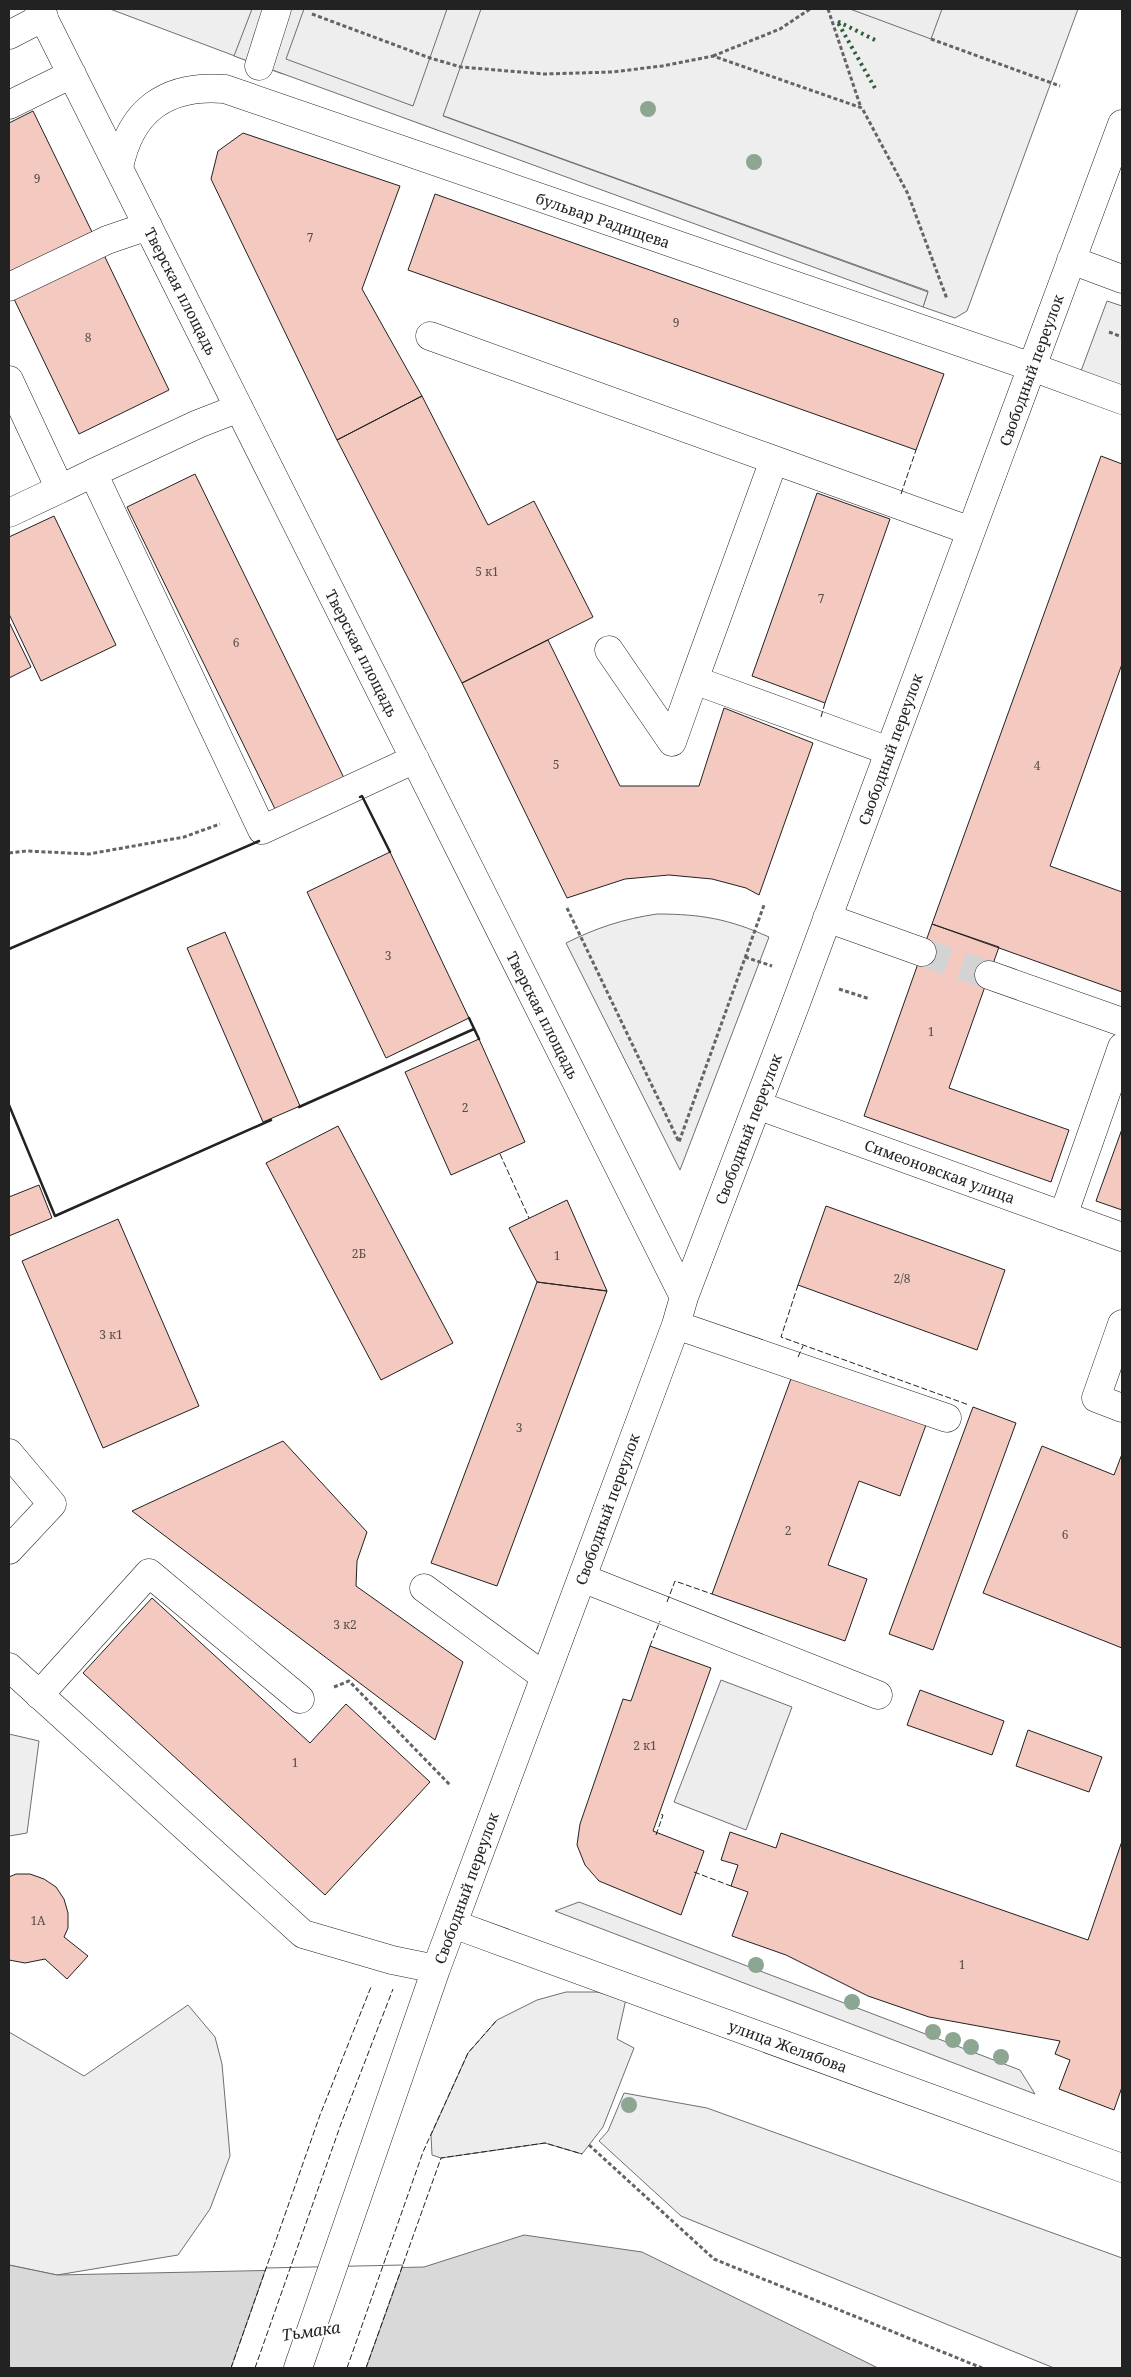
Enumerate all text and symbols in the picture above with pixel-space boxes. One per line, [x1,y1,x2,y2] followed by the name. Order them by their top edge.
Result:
[34,170,40,187] house number: 9
[533,188,673,252] street label: бульвар Радищева
[140,224,222,358] street label: Тверская площадь
[307,229,314,246] house number: 7
[994,291,1068,449] street label: Свободный переулок
[673,314,679,331] house number: 9
[85,329,92,346] house number: 8
[475,563,499,580] house number: 5 к1
[321,586,403,720] street label: Тверская площадь
[818,590,825,607] house number: 7
[233,634,240,651] house number: 6
[853,670,927,828] street label: Свободный переулок
[553,756,559,773] house number: 5
[1034,757,1041,774] house number: 4
[385,947,392,964] house number: 3
[502,948,584,1082] street label: Тверская площадь
[928,1023,934,1040] house number: 1
[710,1051,786,1207] street label: Свободный переулок
[462,1099,468,1116] house number: 2
[862,1134,1018,1208] street label: Симеоновская улица
[352,1245,366,1262] house number: 2Б
[554,1247,560,1264] house number: 1
[894,1270,911,1287] house number: 2/8
[99,1326,123,1343] house number: 3 к1
[516,1419,523,1436] house number: 3
[570,1430,644,1588] street label: Свободный переулок
[785,1522,791,1539] house number: 2
[1062,1526,1069,1543] house number: 6
[333,1616,357,1633] house number: 3 к2
[633,1737,657,1754] house number: 2 к1
[292,1754,298,1771] house number: 1
[429,1809,503,1967] street label: Свободный переулок
[30,1912,46,1929] house number: 1А
[959,1956,965,1973] house number: 1
[726,2015,850,2077] street label: улица Желябова
[280,2316,342,2346] water label: Тьмака

